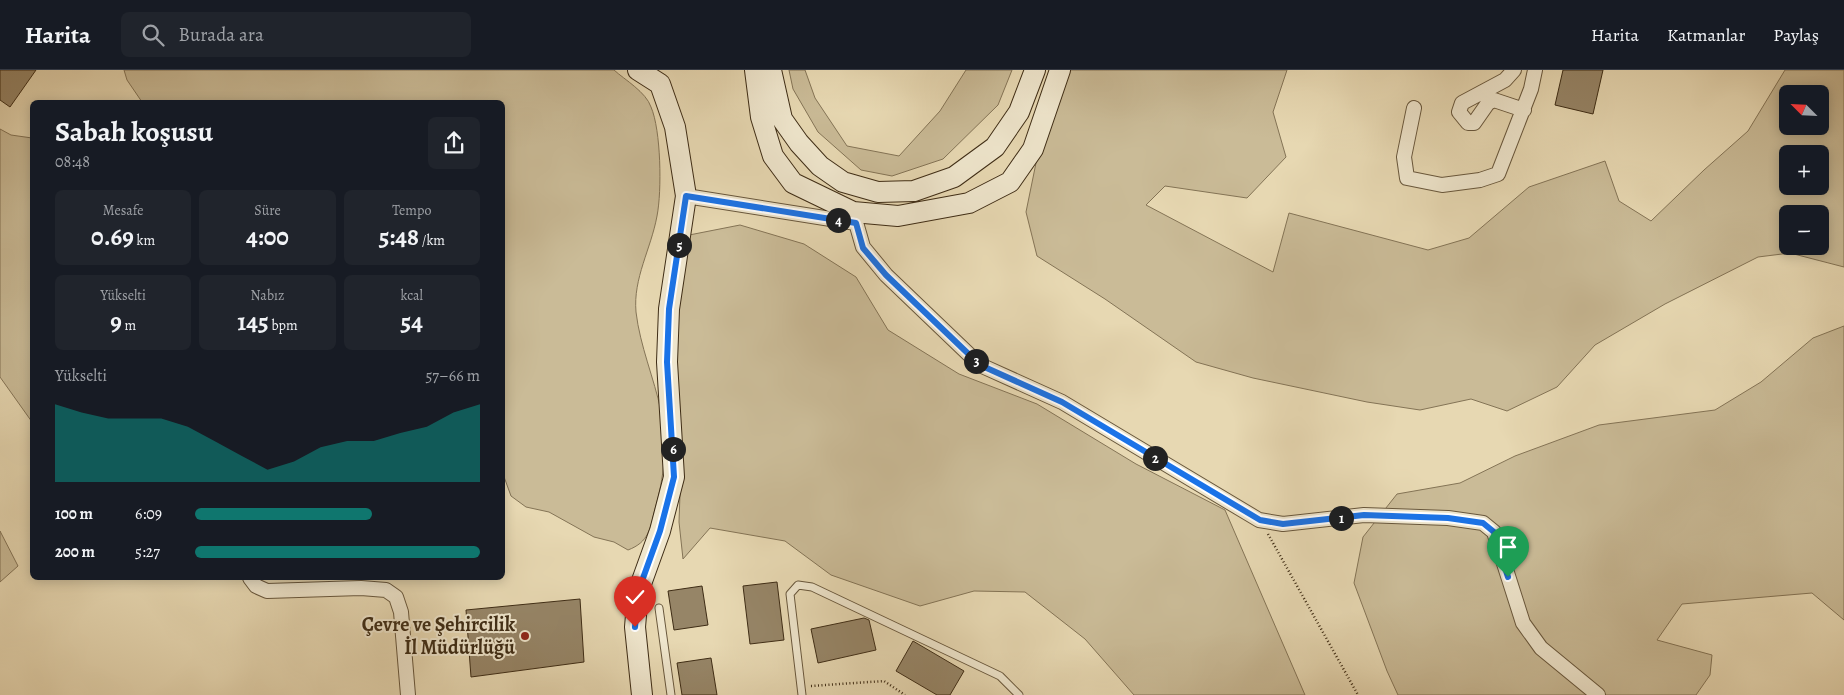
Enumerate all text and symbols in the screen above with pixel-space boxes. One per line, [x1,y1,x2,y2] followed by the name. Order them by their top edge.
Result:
[121,12,471,57] search box
[25,19,91,51] text: Harita
[139,21,167,49] icon: search
[179,22,264,48] text: Burada ara
[1591,23,1639,47] text: Harita
[1667,23,1745,47] text: Katmanlar
[1773,23,1819,47] text: Paylaş
[1779,85,1829,135] north arrow
[1779,85,1829,255] map controls
[55,113,213,151] text: Sabah koşusu
[428,117,480,169] button: share
[1779,145,1829,195] button: +
[55,151,90,173] text: 08:48
[103,201,143,220] text: Mesafe
[254,201,281,220] text: Süre
[392,201,431,220] text: Tempo
[1779,205,1829,255] button: −
[826,208,850,232] pin: 4
[835,211,842,230] text: 4
[91,220,134,254] text: 0.69
[246,220,289,254] text: 4:00
[379,220,419,254] text: 5:48
[134,231,155,250] text: km
[419,231,445,250] text: /km
[666,232,692,258] pin: 5
[677,236,682,255] text: 5
[100,286,146,305] text: Yükselti
[251,286,284,305] text: Nabız
[401,286,423,305] text: kcal
[110,305,122,339] text: 9
[237,305,269,339] text: 145
[401,305,423,339] text: 54
[122,316,136,335] text: m
[269,316,298,335] text: bpm
[964,348,988,374] pin: 3
[973,352,980,371] text: 3
[55,365,107,387] text: Yükselti
[425,365,480,387] text: 57–66 m
[660,436,686,462] pin: 6
[670,440,677,459] text: 6
[1142,446,1168,470] pin: 2
[1152,449,1159,468] text: 2
[55,503,93,525] text: 100 m
[135,503,162,525] text: 6:09
[1328,506,1354,530] pin: 1
[1339,509,1344,528] text: 1
[1487,526,1529,577] pin
[1494,533,1522,561] icon: arrive
[55,541,95,563] text: 200 m
[135,541,160,563] text: 5:27
[614,576,656,627] pin
[621,583,649,611] icon: check
[362,611,516,661] place label: Çevre ve Şehircilik İl Müdürlüğü
[519,630,531,642] marker: Çevre ve Şehircilik İl Müdürlüğü

